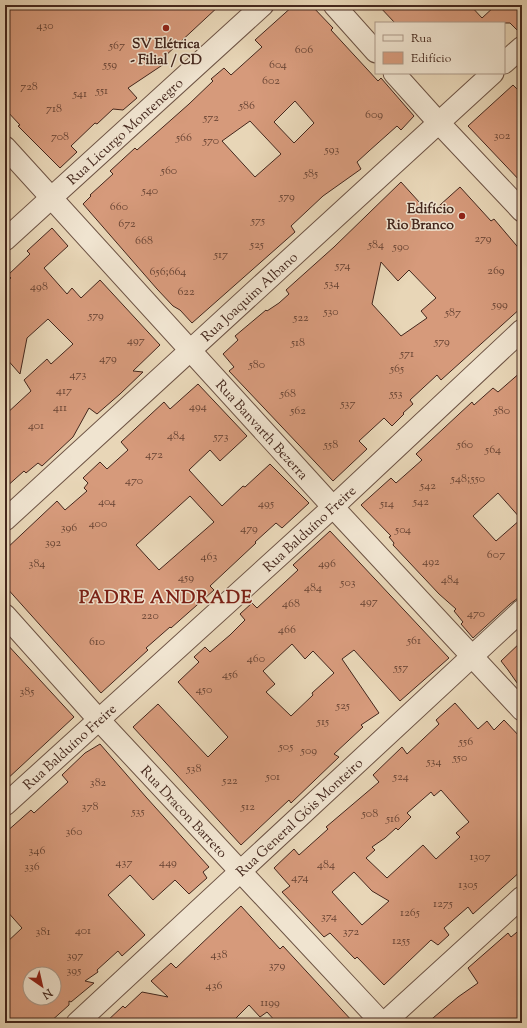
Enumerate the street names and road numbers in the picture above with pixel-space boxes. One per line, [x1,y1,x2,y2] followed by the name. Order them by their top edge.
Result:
[64,74,189,191] street label: Rua Licurgo Montenegro
[198,248,303,347] street label: Rua Joaquim Albano
[210,376,312,486] street label: Rua Banvarth Bezerra
[259,482,361,578] street label: Rua Balduíno Freire
[20,700,122,796] street label: Rua Balduíno Freire
[233,754,369,882] street label: Rua General Góis Monteiro
[135,762,231,864] street label: Rua Dracon Barreto

